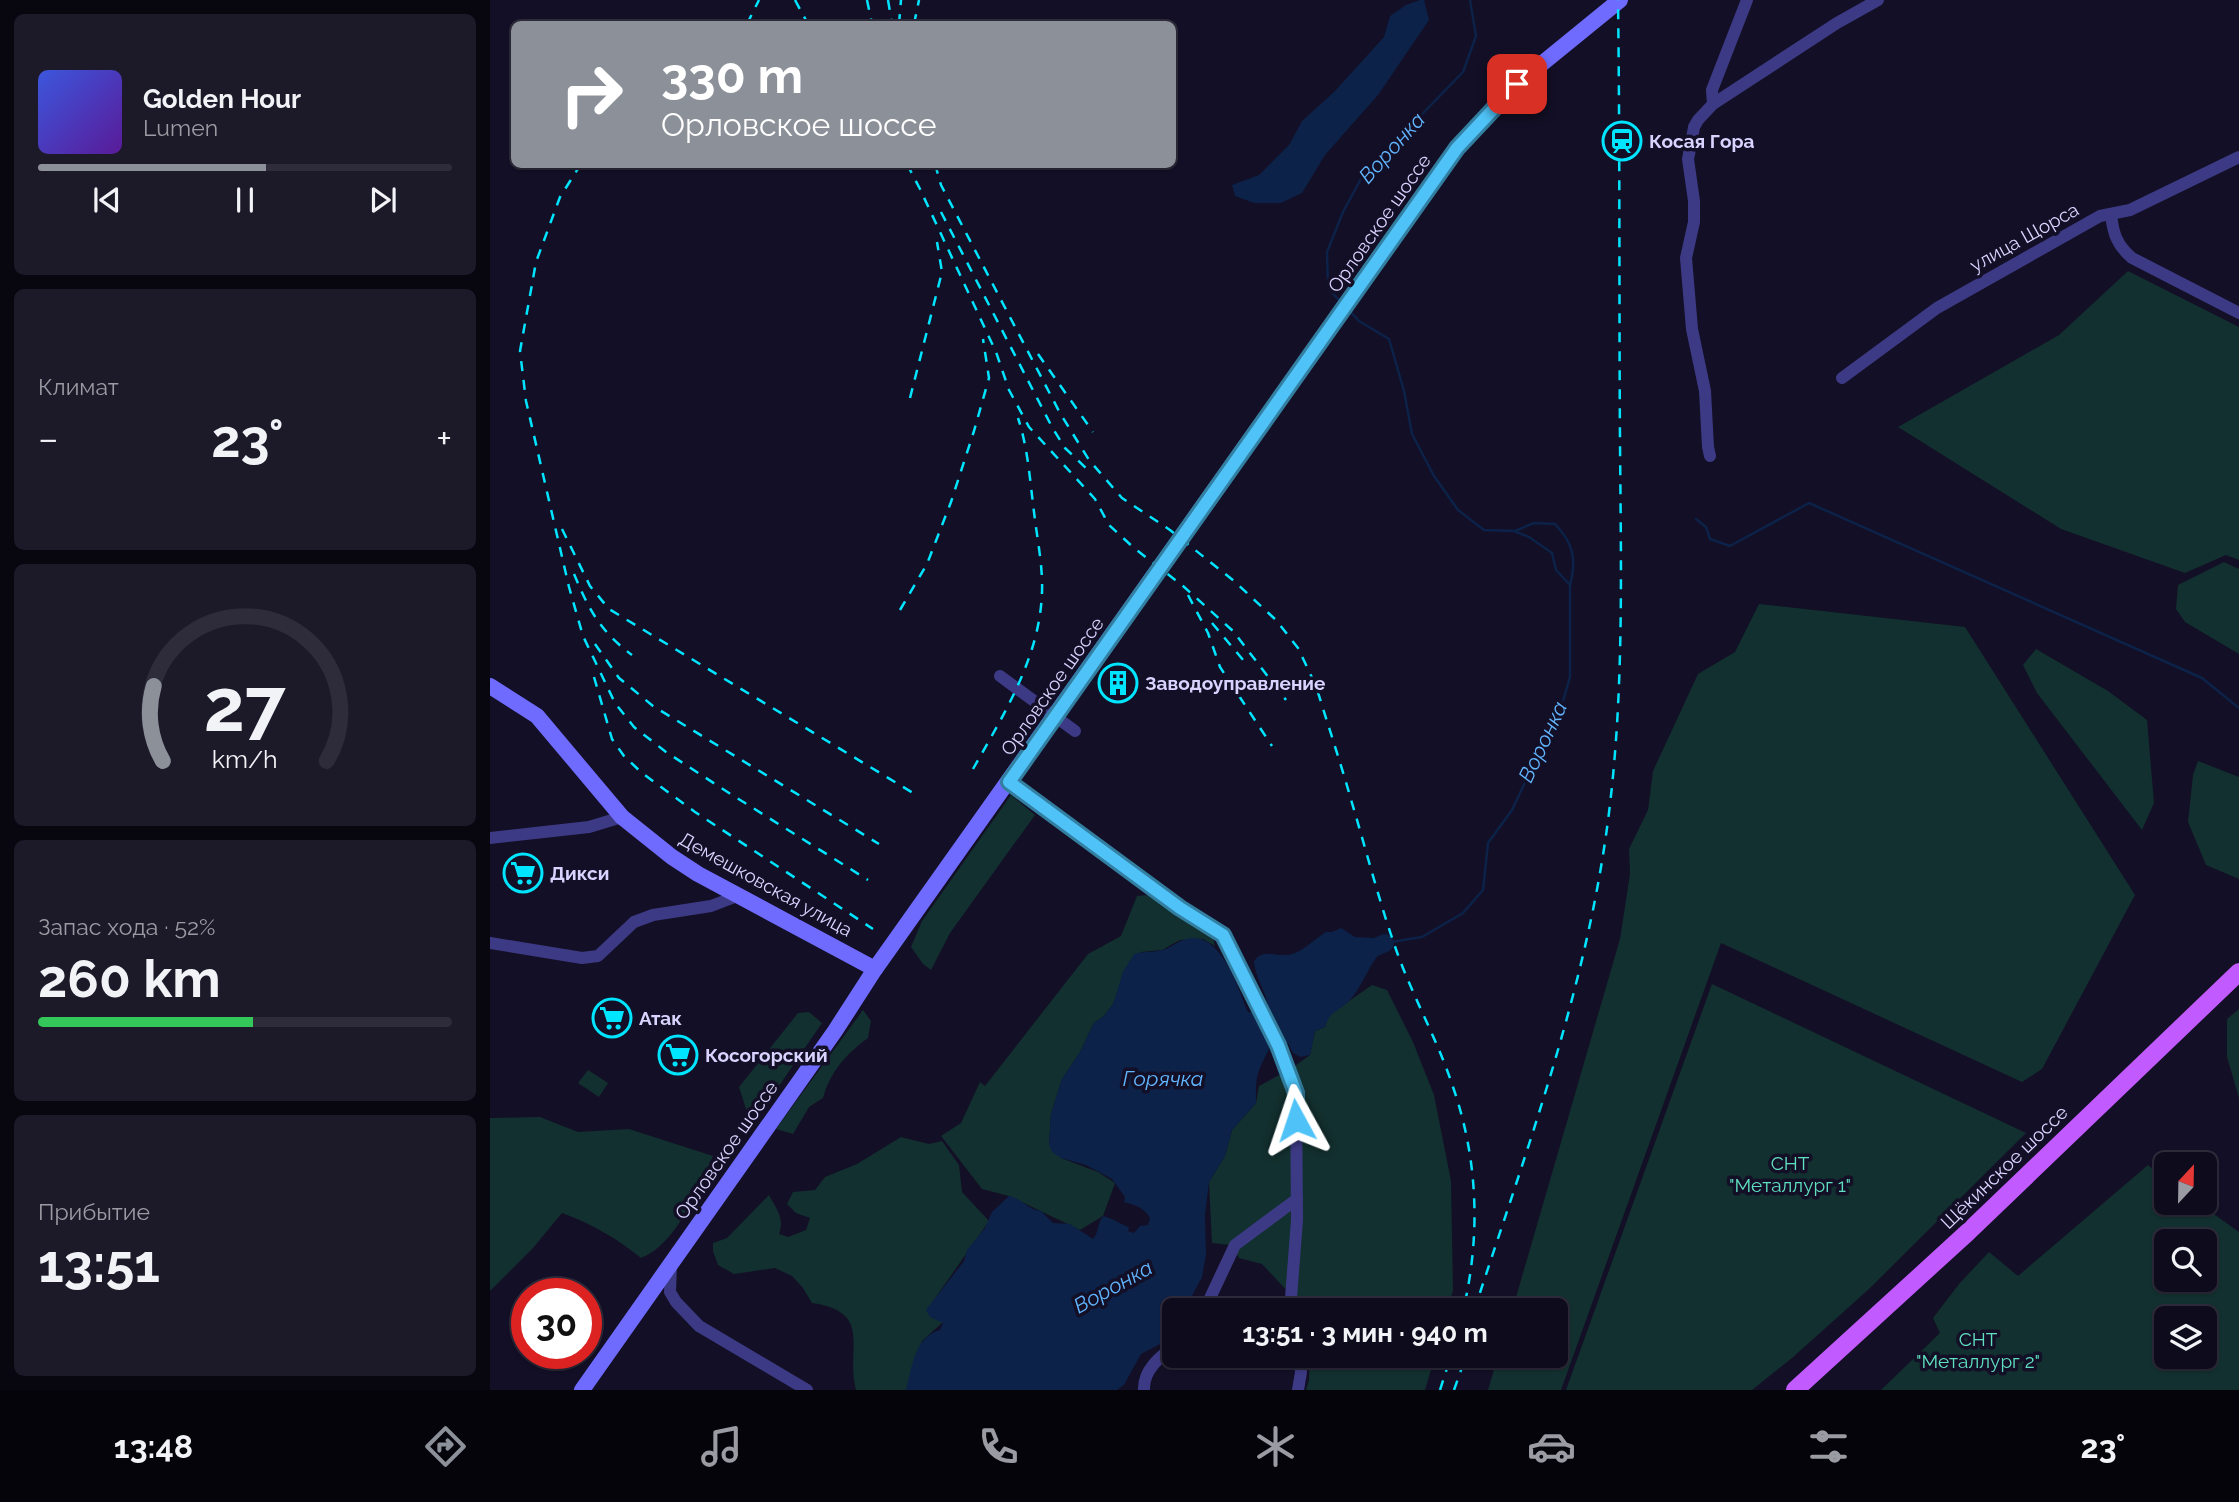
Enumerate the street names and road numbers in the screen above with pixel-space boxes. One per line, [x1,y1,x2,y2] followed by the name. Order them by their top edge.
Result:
[1323,150,1435,296] street label: Орловское шоссе
[1966,198,2082,276] street label: улица Щорса
[996,613,1108,759] street label: Орловское шоссе
[676,827,856,941] street label: Демешковская улица
[670,1077,782,1223] street label: Орловское шоссе
[1936,1101,2072,1233] street label: Щёкинское шоссе

